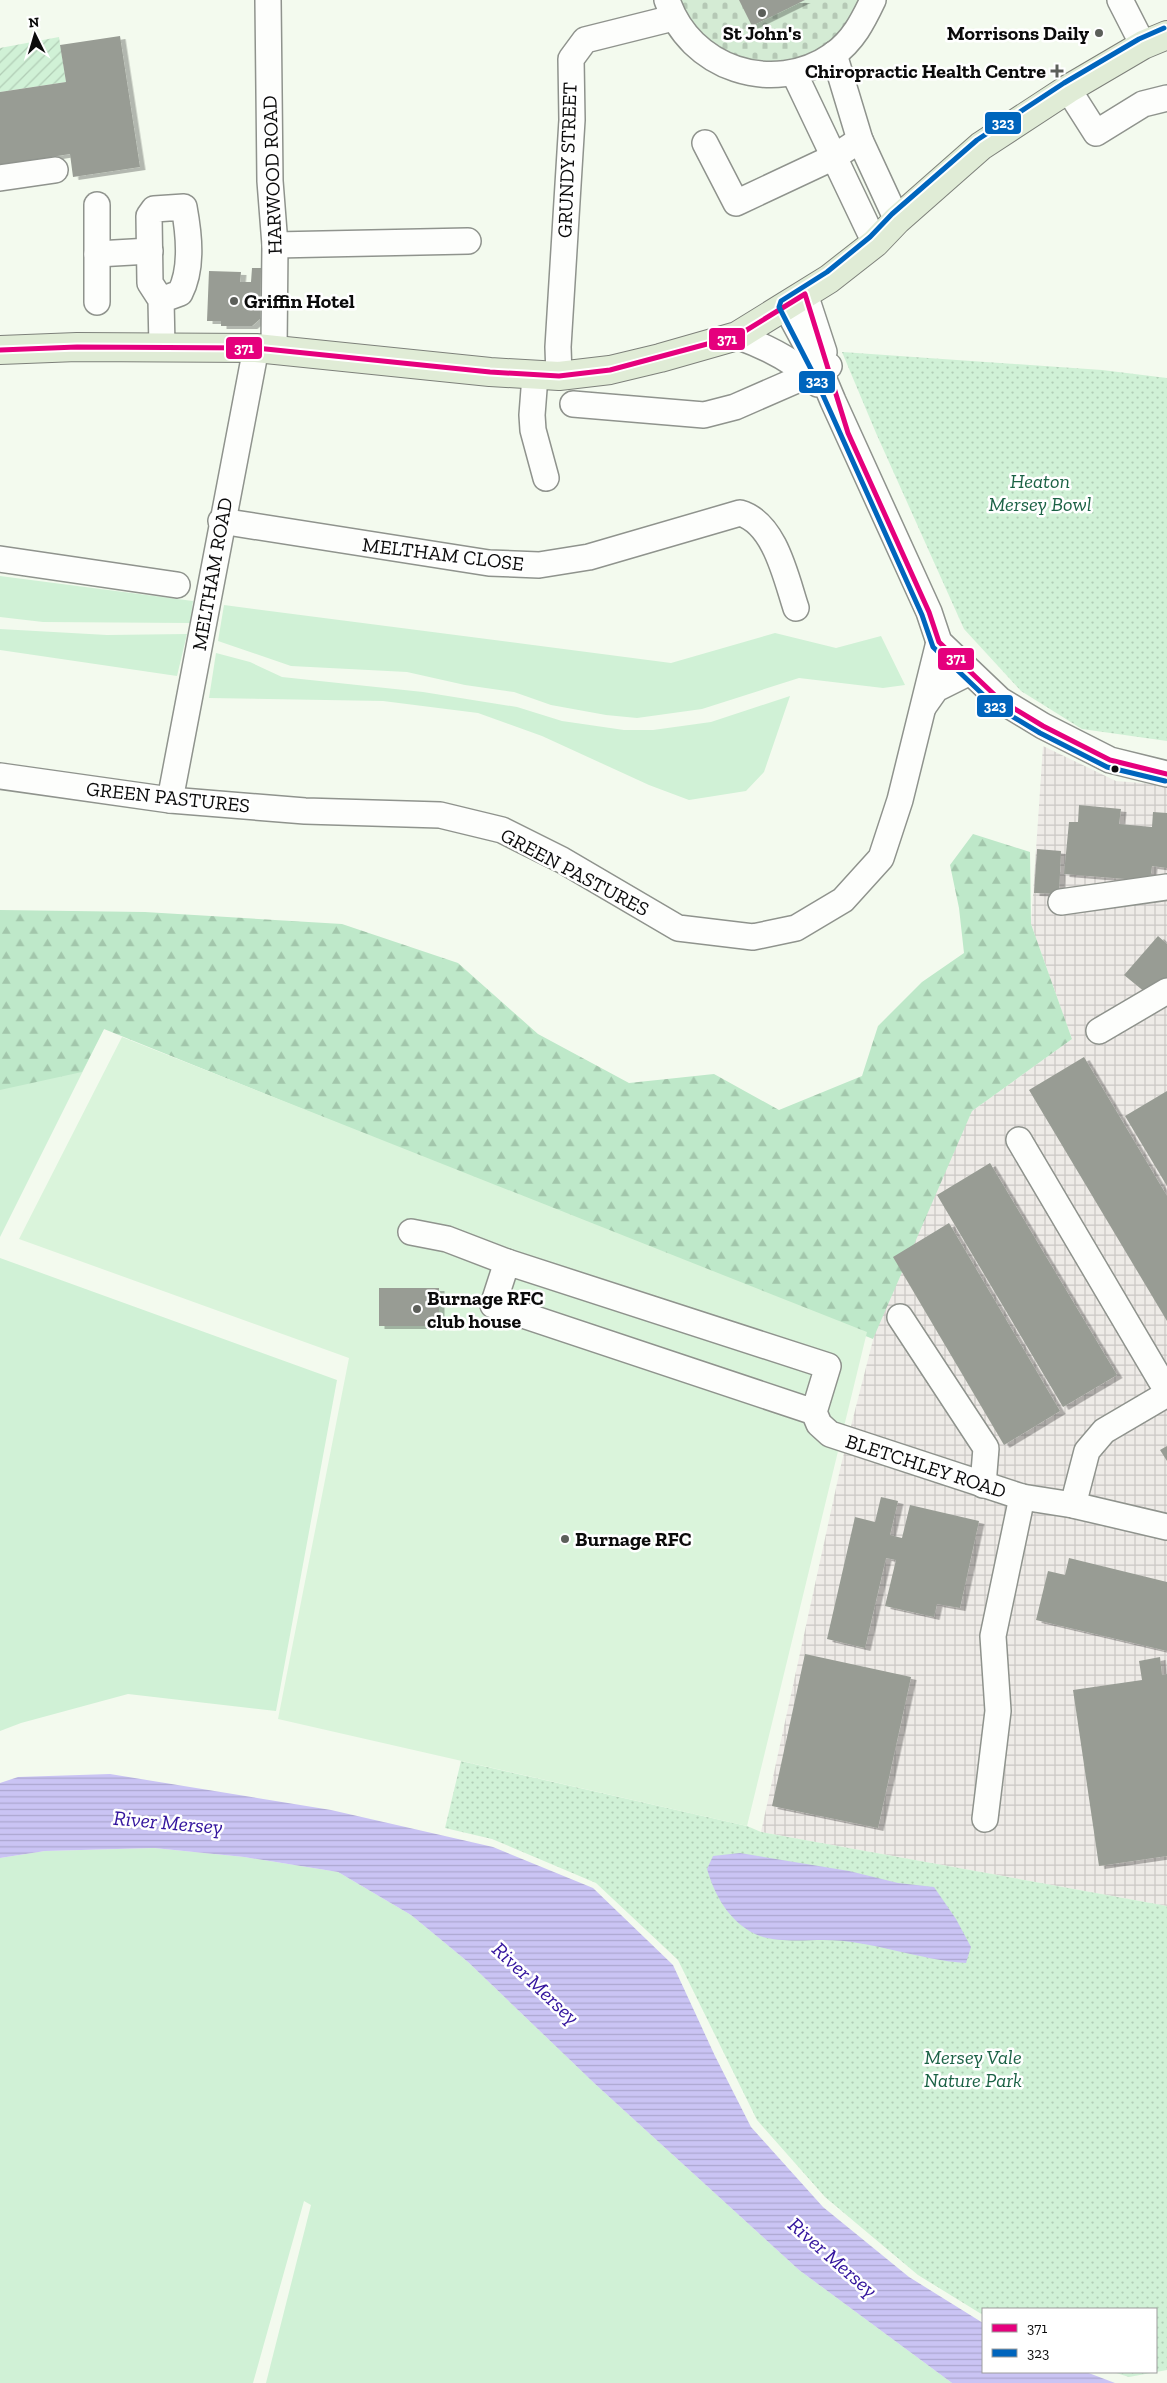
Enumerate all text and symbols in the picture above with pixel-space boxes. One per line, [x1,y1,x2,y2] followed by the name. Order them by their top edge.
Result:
[756,7,768,19] marker: St John's
[10,10,60,60] north arrow
[28,14,40,31] text: N
[723,21,801,45] place label: St John's
[947,21,1089,45] place label: Morrisons Daily
[1093,27,1105,39] marker: Morrisons Daily
[805,59,1046,83] place label: Chiropractic Health Centre
[1050,64,1064,78] marker: Chiropractic Health Centre
[552,82,582,238] street label: GRUNDY STREET
[257,95,287,255] street label: HARWOOD ROAD
[984,111,1022,135] line badge: 323
[992,115,1015,132] text: 323
[244,289,355,313] place label: Griffin Hotel
[228,295,240,307] marker: Griffin Hotel
[708,327,746,351] line badge: 371
[717,331,737,348] text: 371
[225,336,263,360] line badge: 371
[234,340,254,357] text: 371
[798,370,836,394] line badge: 323
[806,373,829,390] text: 323
[988,469,1092,516] park label: Heaton Mersey Bowl
[187,496,237,652] street label: MELTHAM ROAD
[361,532,525,576] street label: MELTHAM CLOSE
[937,647,975,671] line badge: 371
[946,650,966,667] text: 371
[976,694,1014,718] line badge: 323
[984,698,1007,715] text: 323
[1110,764,1120,774] unlabelled marker
[85,776,251,818] street label: GREEN PASTURES
[497,823,653,921] street label: GREEN PASTURES
[427,1286,544,1333] place label: Burnage RFC club house
[411,1303,423,1315] marker: Burnage RFC club house
[843,1429,1009,1503] street label: BLETCHLEY ROAD
[575,1527,692,1551] place label: Burnage RFC
[559,1533,571,1545] marker: Burnage RFC
[112,1805,224,1839] water label: River Mersey
[487,1936,585,2030] water label: River Mersey
[924,2045,1022,2092] park label: Mersey Vale Nature Park
[783,2212,883,2303] water label: River Mersey
[982,2308,1157,2373] legend
[1027,2319,1047,2337] text: 371
[1027,2344,1049,2362] text: 323

